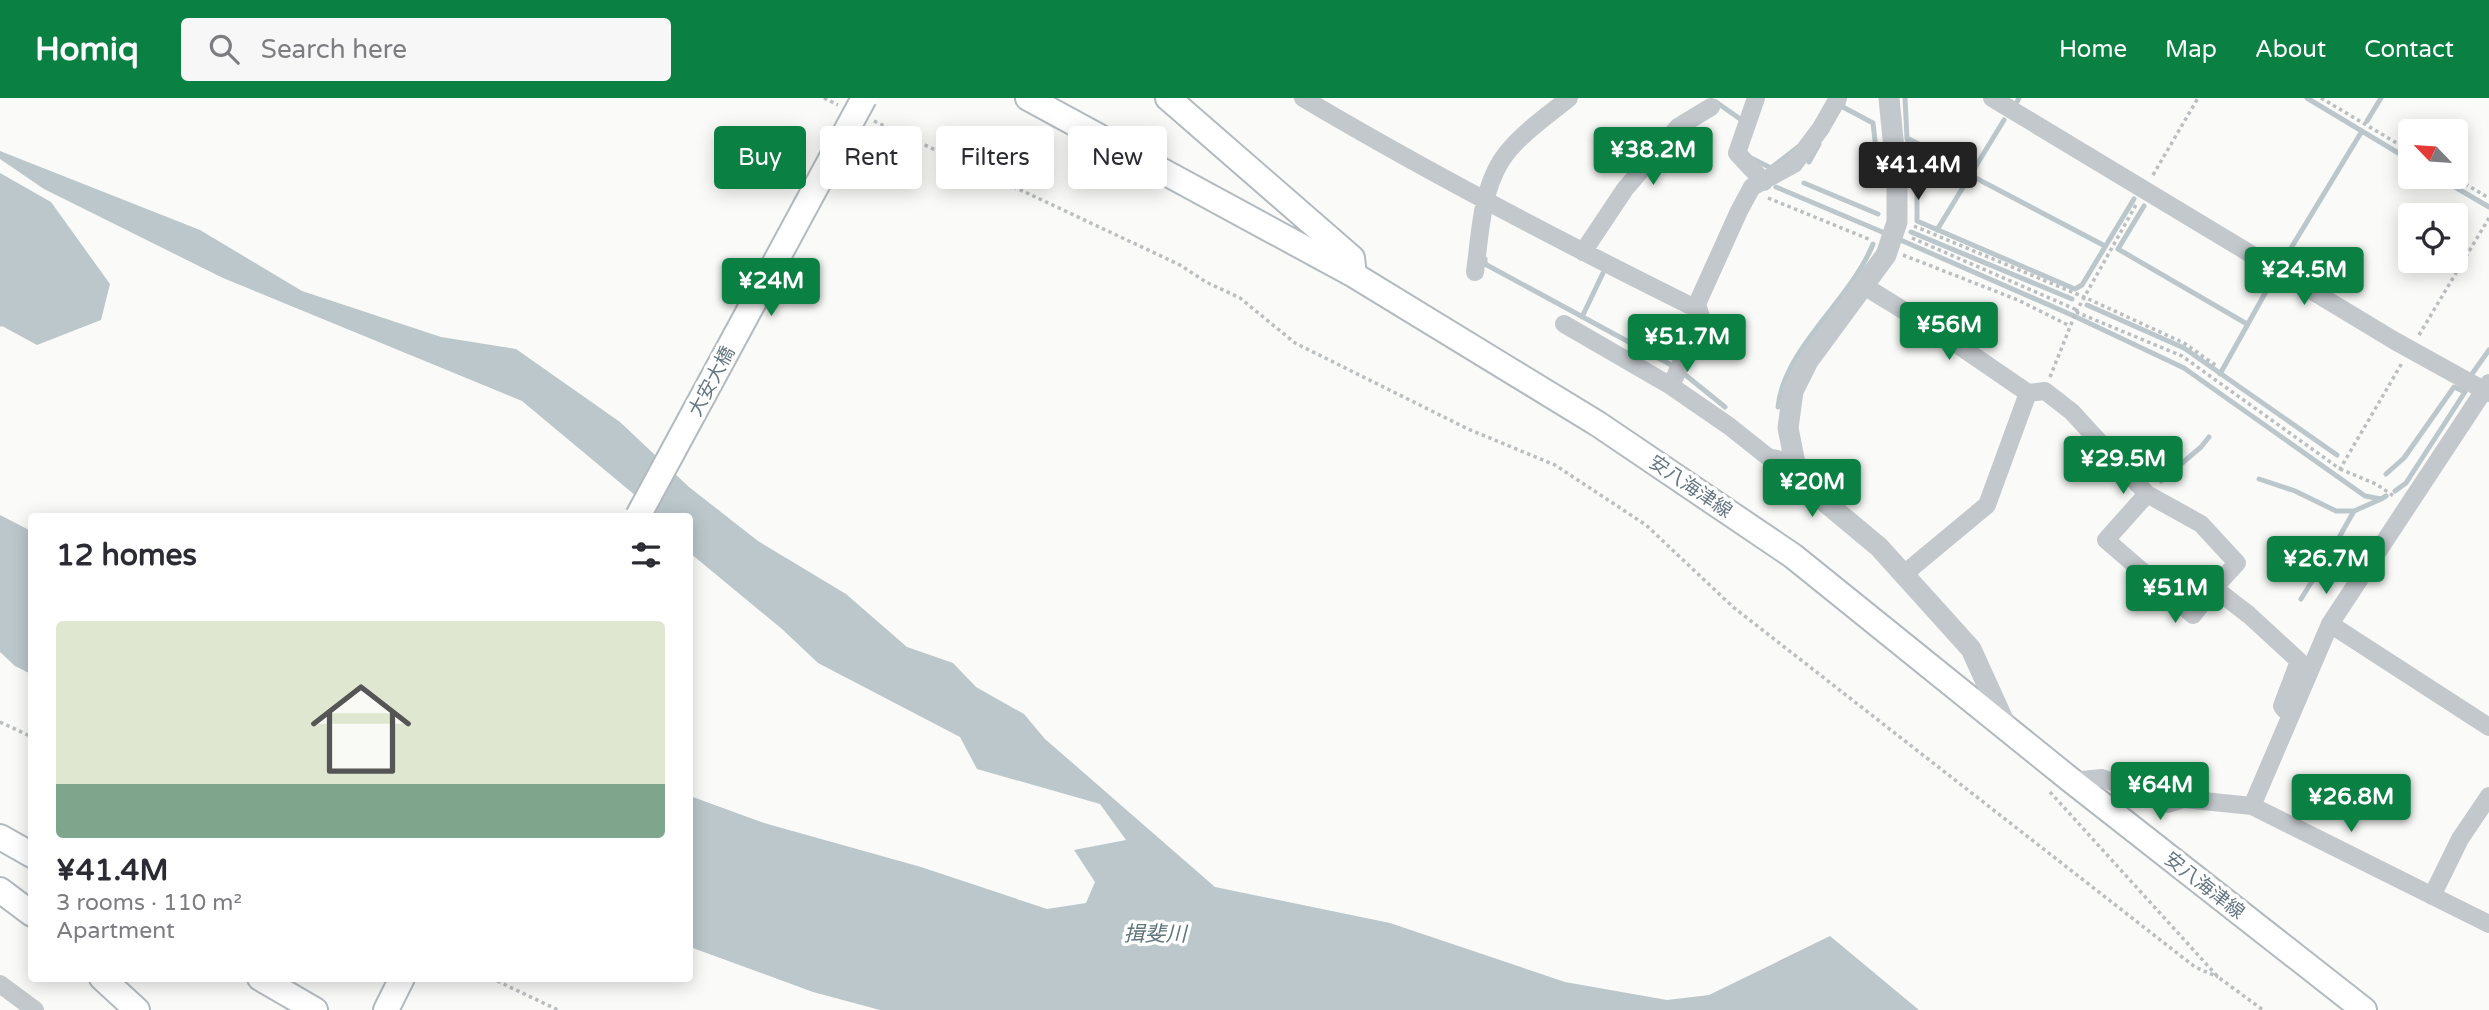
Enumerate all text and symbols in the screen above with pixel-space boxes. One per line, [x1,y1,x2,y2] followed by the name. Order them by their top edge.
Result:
[181,18,671,81] search box
[35,30,139,69] text: Homiq
[205,30,243,68] icon: search
[261,34,407,65] text: Search here
[2059,35,2127,64] text: Home
[2165,35,2217,64] text: Map
[2255,35,2326,64] text: About
[2364,35,2454,64] text: Contact
[2398,119,2468,189] north arrow
[2398,119,2468,273] map controls
[714,126,806,189] chip: Buy
[820,126,922,189] chip: Rent
[936,126,1054,189] chip: Filters
[1068,126,1167,189] chip: New
[1596,127,1710,187] pin: ¥38.2M
[1610,136,1696,164] text: ¥38.2M
[1861,142,1975,202] pin: ¥41.4M
[1875,151,1961,179] text: ¥41.4M
[2398,203,2468,273] button: locate
[2247,248,2361,307] pin: ¥24.5M
[2261,256,2347,284] text: ¥24.5M
[730,258,812,318] pin: ¥24M
[738,267,804,295] text: ¥24M
[1908,302,1990,362] pin: ¥56M
[1916,311,1982,339] text: ¥56M
[1630,314,1744,374] pin: ¥51.7M
[1644,323,1730,351] text: ¥51.7M
[684,343,739,420] street label: 大安大橋
[2066,436,2180,496] pin: ¥29.5M
[2080,445,2166,473] text: ¥29.5M
[1645,451,1736,523] street label: 安八海津線
[1771,460,1853,519] pin: ¥20M
[1779,468,1845,496] text: ¥20M
[627,536,665,574] icon: filters
[2269,536,2383,596] pin: ¥26.7M
[56,537,197,574] text: 12 homes
[2283,545,2369,573] text: ¥26.7M
[2134,566,2216,625] pin: ¥51M
[2142,574,2208,602] text: ¥51M
[298,666,424,792] icon: home
[2119,762,2201,822] pin: ¥64M
[2127,771,2193,799] text: ¥64M
[2294,774,2408,834] pin: ¥26.8M
[2308,783,2394,811] text: ¥26.8M
[2160,848,2249,924] street label: 安八海津線
[56,852,168,889] text: ¥41.4M
[56,889,242,917] text: 3 rooms · 110 m²
[56,917,175,945] text: Apartment
[1124,922,1188,947] water label: 揖斐川

